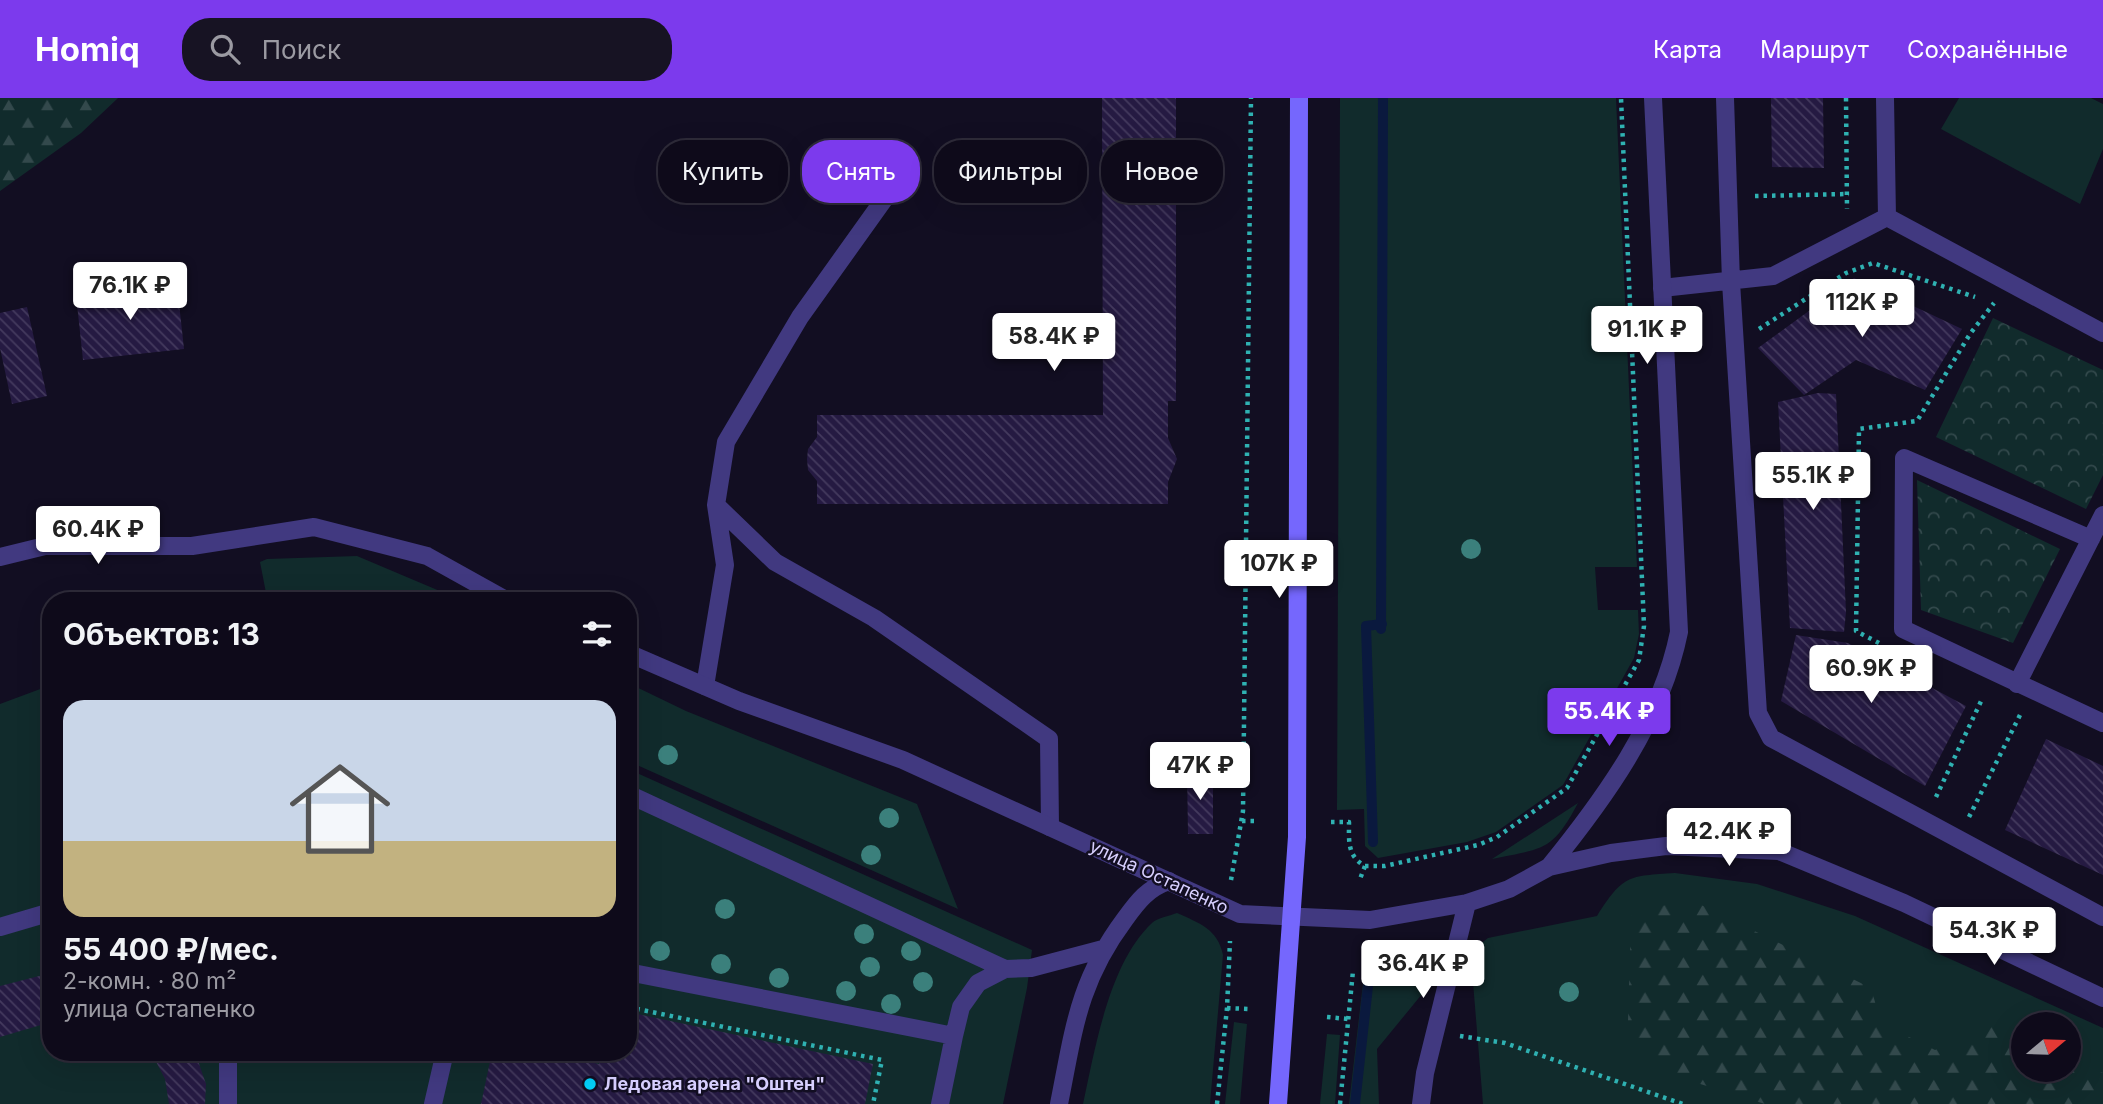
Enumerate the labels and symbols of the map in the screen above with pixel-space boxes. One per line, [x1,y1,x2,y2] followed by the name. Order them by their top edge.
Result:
[65,262,195,322] pin: 76.1K ₽
[1805,280,1919,339] pin: 112K ₽
[1582,306,1712,366] pin: 91.1K ₽
[989,314,1119,373] pin: 58.4K ₽
[1748,452,1878,512] pin: 55.1K ₽
[33,506,163,566] pin: 60.4K ₽
[1222,540,1336,600] pin: 107K ₽
[1806,646,1936,705] pin: 60.9K ₽
[1544,688,1674,748] pin: 55.4K ₽
[1151,742,1249,802] pin: 47K ₽
[1664,808,1794,868] pin: 42.4K ₽
[1087,835,1232,918] street label: улица Остапенко
[1929,908,2059,967] pin: 54.3K ₽
[1358,940,1488,1000] pin: 36.4K ₽
[2011,1012,2081,1082] north arrow
[604,1073,825,1094] place label: Ледовая арена "Оштен"
[582,1076,598,1092] marker: Ледовая арена "Оштен"

